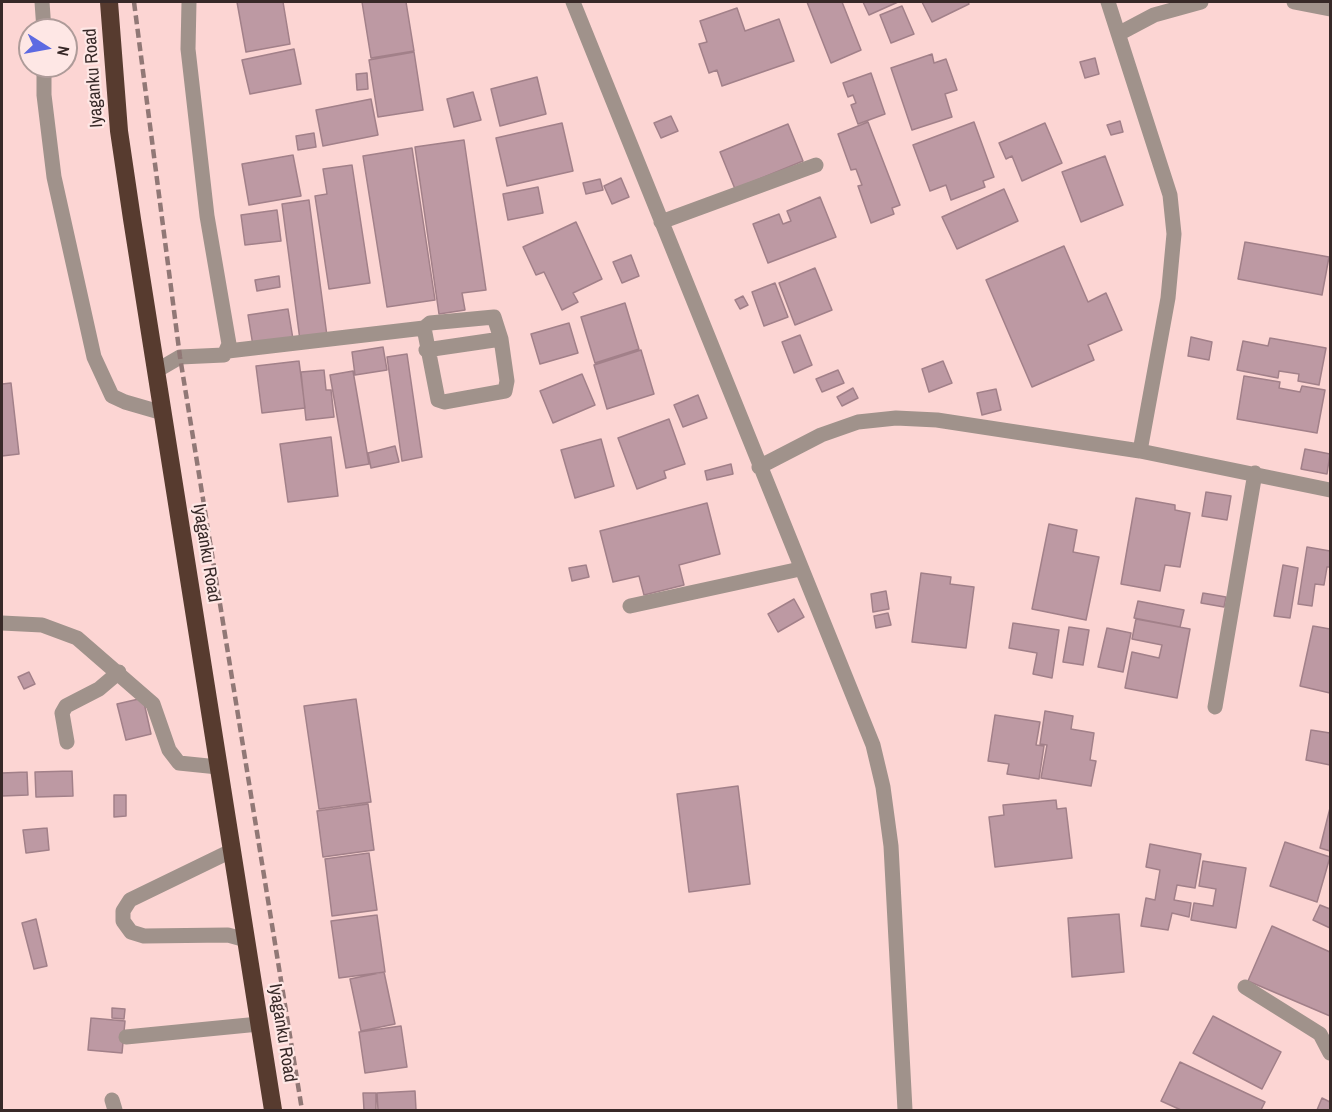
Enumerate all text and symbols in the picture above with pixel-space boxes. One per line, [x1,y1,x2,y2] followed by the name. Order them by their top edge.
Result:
[18,18,78,78] north arrow
[80,28,108,128] street label: Iyaganku Road
[52,44,75,58] text: N
[188,502,224,604] street label: Iyaganku Road
[264,982,300,1084] street label: Iyaganku Road

